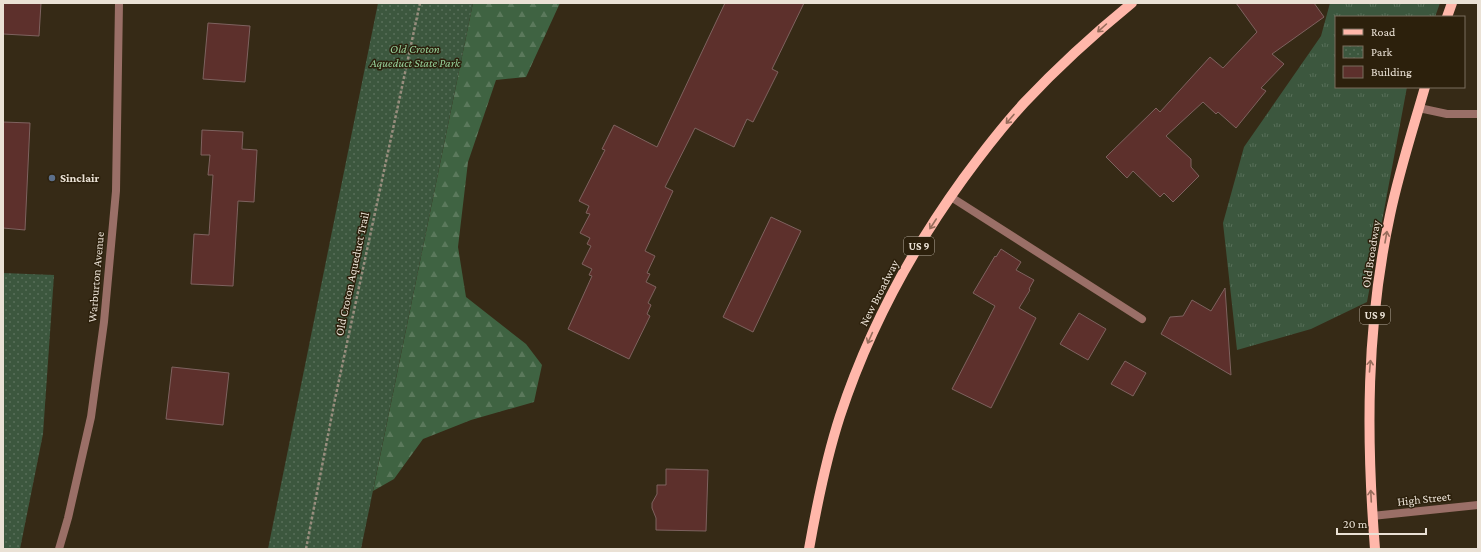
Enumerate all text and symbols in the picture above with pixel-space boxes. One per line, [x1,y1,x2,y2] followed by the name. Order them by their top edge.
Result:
[1335,16,1465,88] legend
[1097,24,1107,33] one-way arrow
[1371,25,1396,39] text: Road
[369,42,461,70] park label: Old Croton Aqueduct State Park
[1371,45,1393,59] text: Park
[1371,65,1412,79] text: Building
[1005,114,1014,125] one-way arrow
[60,171,100,185] place label: Sinclair
[47,173,57,183] marker: Sinclair
[332,211,372,337] street label: Old Croton Aqueduct Trail
[929,218,937,229] one-way arrow
[1359,219,1383,289] street label: Old Broadway
[85,231,107,323] street label: Warburton Avenue
[1382,231,1390,244] one-way arrow
[904,237,934,255] road number: US 9
[856,257,902,328] street label: New Broadway
[1360,306,1390,324] road number: US 9
[866,332,874,344] one-way arrow
[1366,360,1374,373] one-way arrow
[1397,489,1452,509] street label: High Street
[1368,490,1375,503] one-way arrow
[1337,510,1426,536] scale bar
[1343,517,1368,531] text: 20 m

